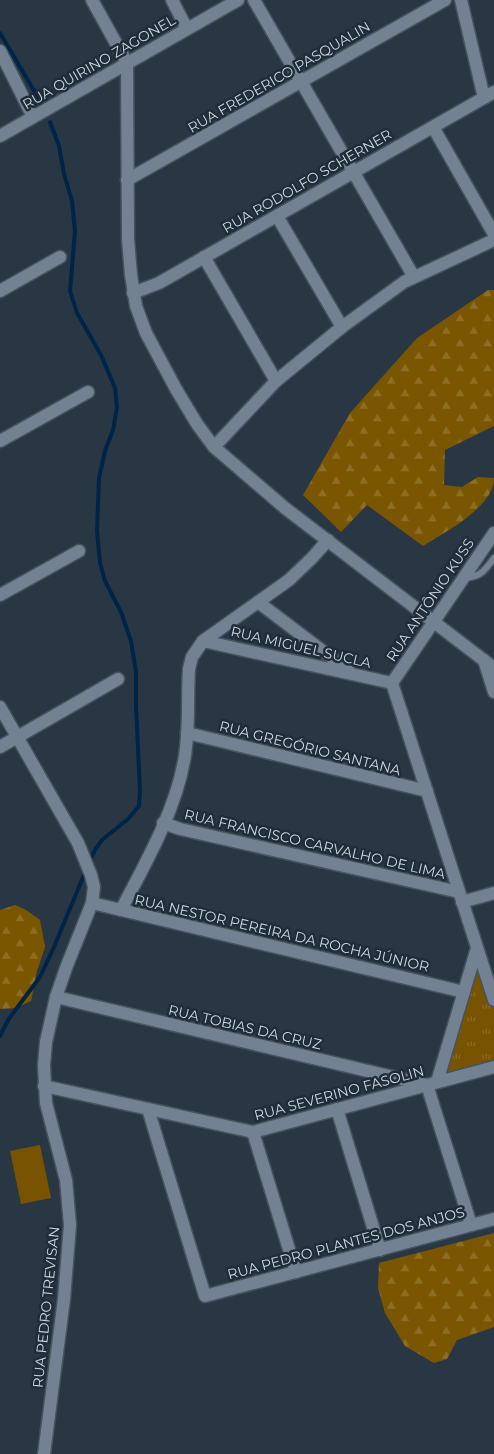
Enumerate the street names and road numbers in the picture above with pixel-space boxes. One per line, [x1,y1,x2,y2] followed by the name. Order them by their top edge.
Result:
[19,10,179,113] street label: RUA QUIRINO ZAGONEL
[185,17,373,137] street label: RUA FREDERICO PASQUALIN
[219,125,395,237] street label: RUA RODOLFO SCHERNER
[382,535,478,665] street label: RUA ANTÔNIO KUSS
[229,622,374,672] street label: RUA MIGUEL SUCLA
[217,717,404,780] street label: RUA GREGÓRIO SANTANA
[183,805,448,883] street label: RUA FRANCISCO CARVALHO DE LIMA
[133,890,431,976] street label: RUA NESTOR PEREIRA DA ROCHA JÚNIOR
[167,1001,323,1053] street label: RUA TOBIAS DA CRUZ
[252,1062,426,1124] street label: RUA SEVERINO FASOLIN
[225,1203,467,1283] street label: RUA PEDRO PLANTES DOS ANJOS
[29,1225,63,1389] street label: RUA PEDRO TREVISAN

